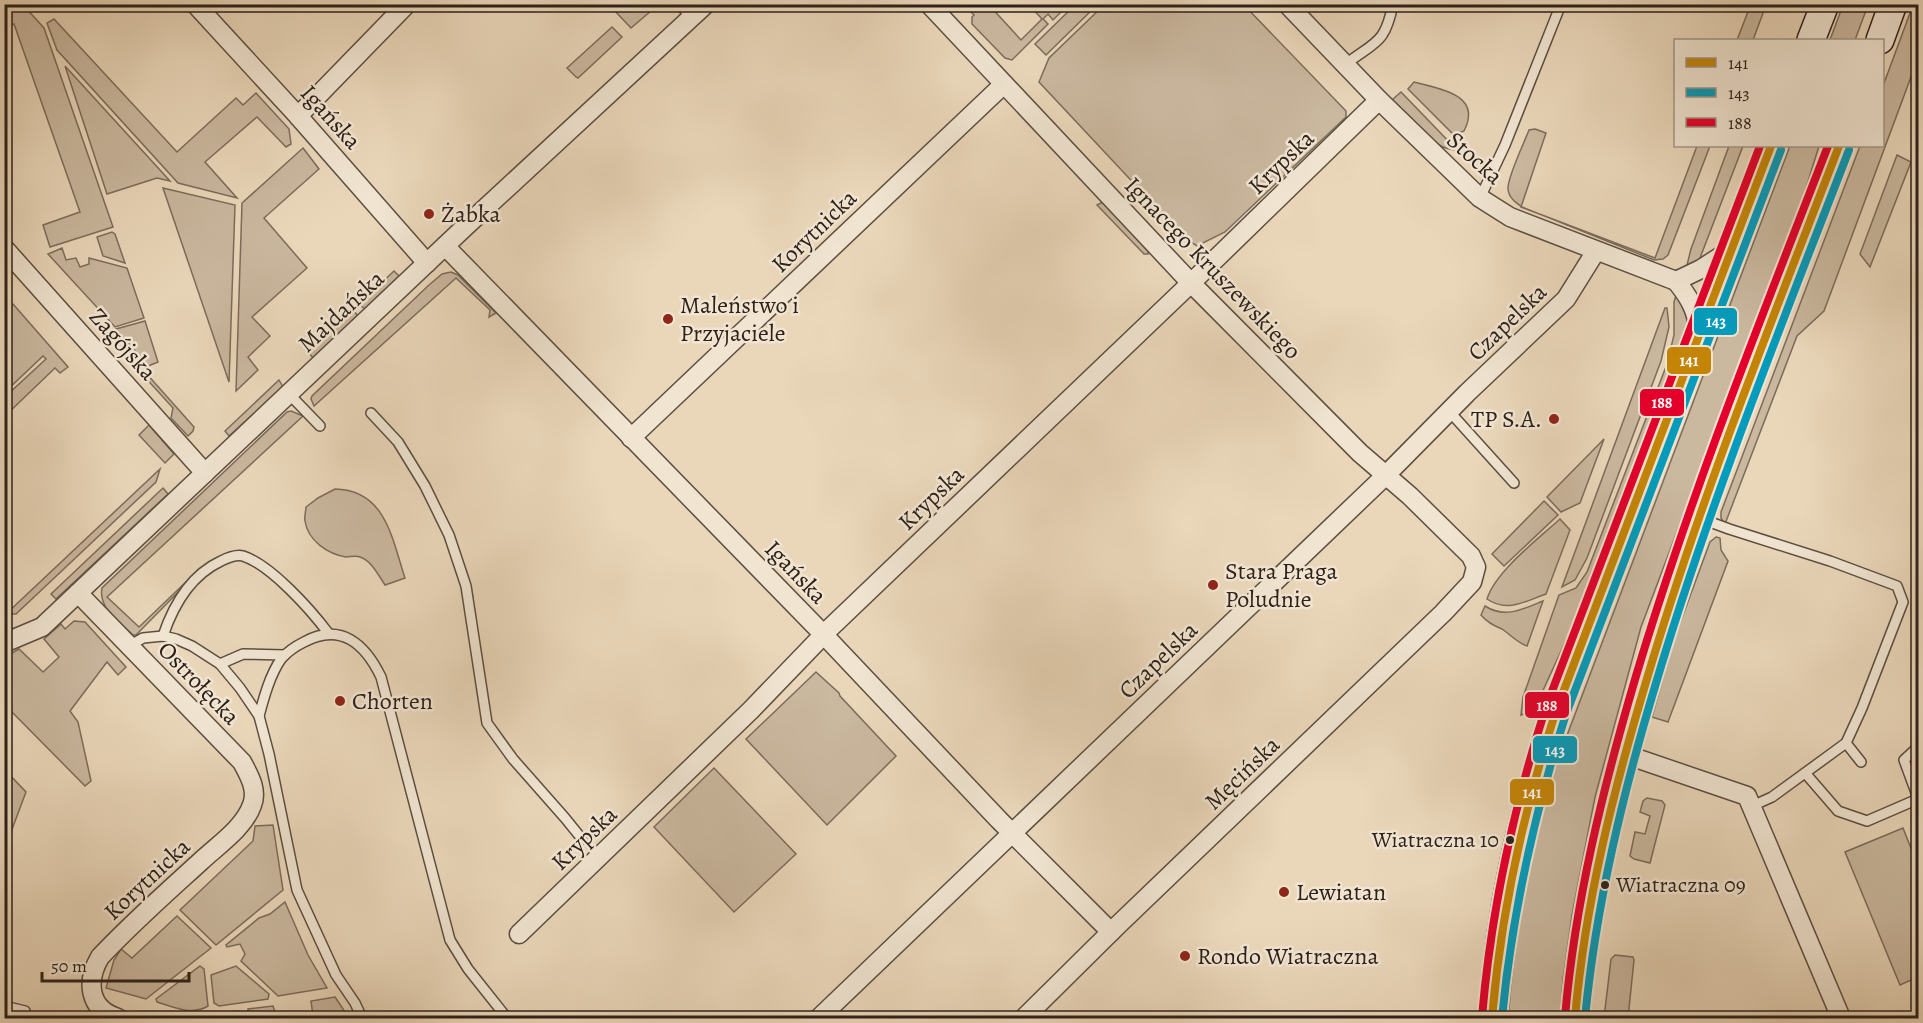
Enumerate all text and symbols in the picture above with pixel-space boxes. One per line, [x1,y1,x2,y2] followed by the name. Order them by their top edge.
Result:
[1674,39,1884,147] legend
[1728,51,1748,75] text: 141
[293,78,369,157] street label: Igańska
[1728,81,1750,105] text: 143
[1728,111,1752,135] text: 188
[1241,122,1322,201] street label: Krypska
[1440,124,1511,192] street label: Stocka
[1117,170,1309,366] street label: Ignacego Kruszewskiego
[764,182,864,280] street label: Korytnicka
[441,198,501,230] place label: Żabka
[422,207,436,221] marker: Żabka
[291,262,392,359] street label: Majdańska
[1461,276,1554,368] street label: Czapelska
[680,289,799,349] place label: Maleństwo i Przyjaciele
[82,301,165,388] street label: Zagójska
[1693,307,1738,336] line badge: 143
[1706,311,1726,333] text: 143
[661,312,675,326] marker: Maleństwo i Przyjaciele
[1666,346,1712,375] line badge: 141
[1680,350,1699,372] text: 141
[1639,388,1685,417] line badge: 188
[1651,392,1673,414] text: 188
[1471,403,1542,435] place label: TP S.A.
[1547,412,1561,426] marker: TP S.A.
[891,458,972,537] street label: Krypska
[758,533,835,611] street label: Igańska
[1225,555,1339,615] place label: Stara Praga Poludnie
[1206,578,1220,592] marker: Stara Praga Poludnie
[1112,614,1205,706] street label: Czapelska
[151,634,248,733] street label: Ostrołęcka
[352,685,433,717] place label: Chorten
[1524,691,1570,719] line badge: 188
[333,694,347,708] marker: Chorten
[1536,695,1558,717] text: 188
[1197,729,1287,817] street label: Męcińska
[1532,735,1578,764] line badge: 143
[1545,740,1565,762] text: 143
[1509,778,1555,806] line badge: 141
[1523,782,1542,804] text: 141
[544,798,625,877] street label: Krypska
[1371,825,1499,855] place label: Wiatraczna 10
[97,830,198,927] street label: Korytnicka
[1504,834,1516,846] marker: Wiatraczna 10
[1615,870,1746,900] place label: Wiatraczna 09
[1296,876,1386,908] place label: Lewiatan
[1599,879,1611,891] marker: Wiatraczna 09
[1277,885,1291,899] marker: Lewiatan
[1197,940,1379,972] place label: Rondo Wiatraczna
[42,945,189,983] scale bar
[1178,949,1192,963] marker: Rondo Wiatraczna
[51,954,87,978] text: 50 m

